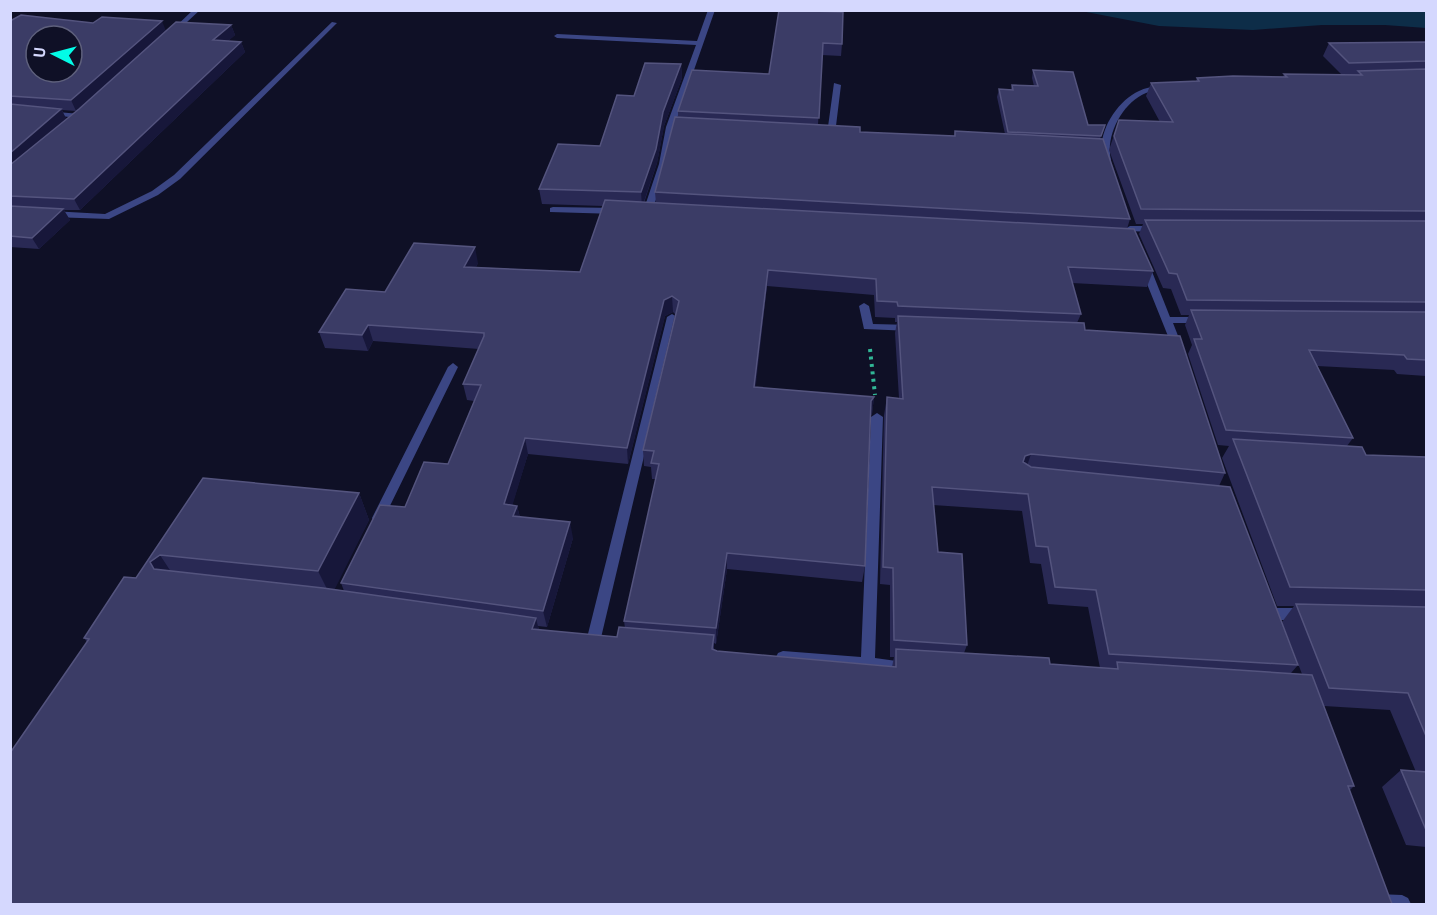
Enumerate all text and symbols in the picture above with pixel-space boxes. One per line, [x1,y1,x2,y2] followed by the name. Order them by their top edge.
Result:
[24,24,84,84] north arrow
[29,46,50,58] text: U

